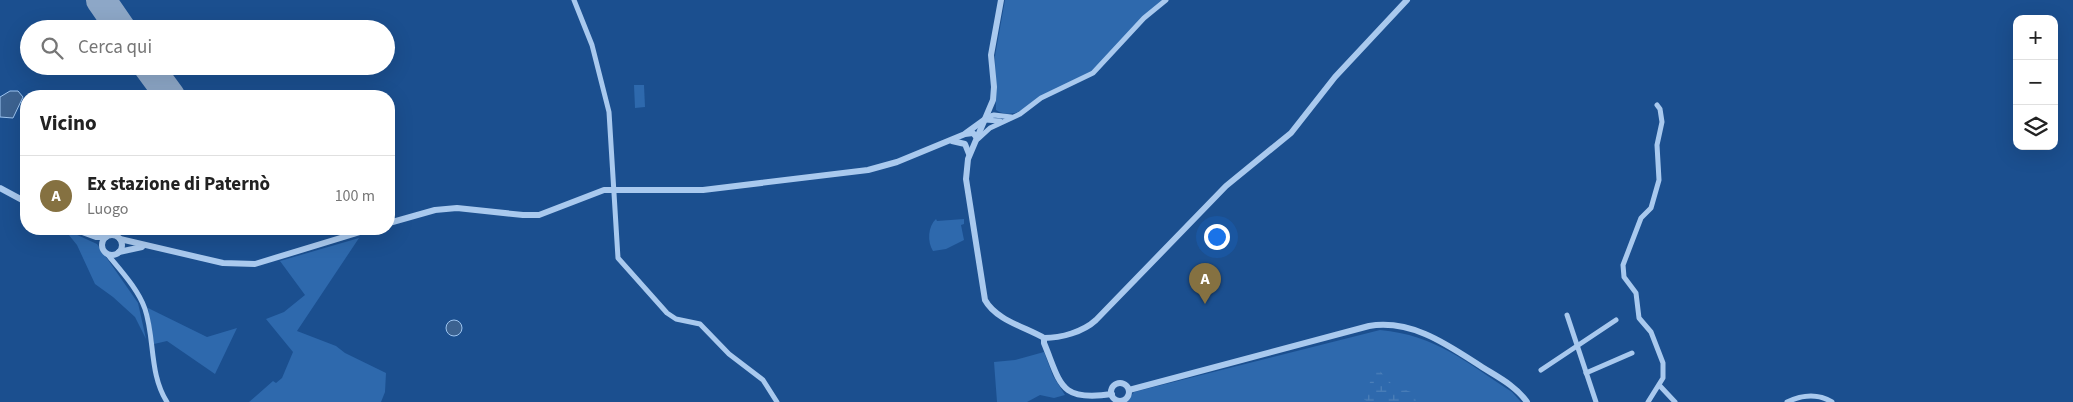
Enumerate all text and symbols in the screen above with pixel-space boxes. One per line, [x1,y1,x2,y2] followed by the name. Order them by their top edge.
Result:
[2013,15,2058,150] map controls
[2013,15,2058,60] button: +
[20,20,395,75] search box
[38,34,66,62] icon: search
[78,34,152,61] text: Cerca qui
[2013,60,2058,105] button: −
[2013,105,2058,150] button: layers
[40,108,97,138] text: Vicino
[87,171,270,198] text: Ex stazione di Paternò
[51,185,61,207] text: A
[335,185,375,207] text: 100 m
[87,198,129,220] text: Luogo
[1204,224,1230,250] your location
[1189,263,1221,304] pin: A

